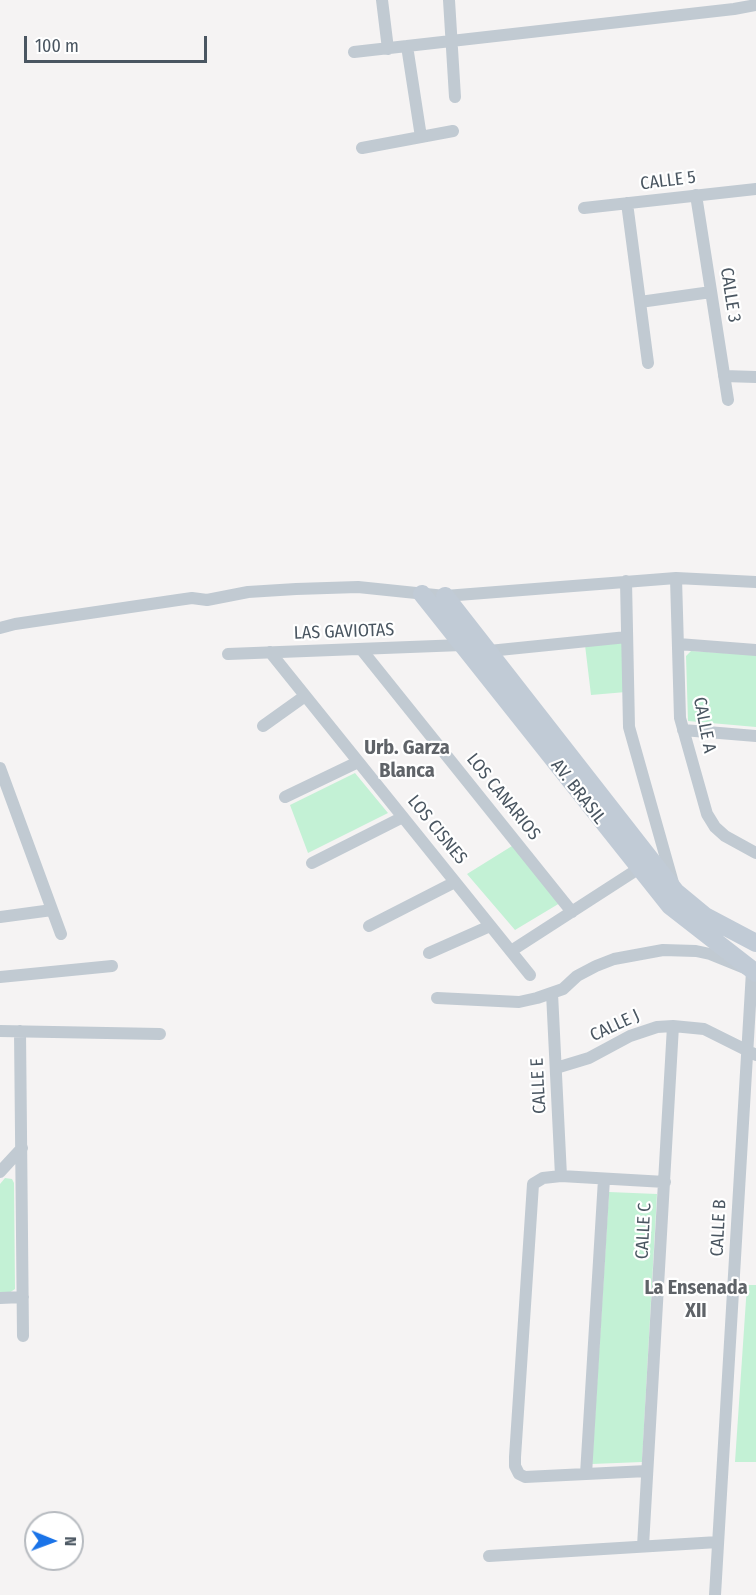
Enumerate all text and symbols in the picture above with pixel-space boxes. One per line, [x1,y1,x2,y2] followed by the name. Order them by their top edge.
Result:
[27,24,210,62] scale bar
[35,35,79,57] text: 100 m
[639,167,697,195] street label: CALLE 5
[715,266,745,324] street label: CALLE 3
[293,619,395,645] street label: LAS GAVIOTAS
[688,695,720,755] street label: CALLE A
[364,736,450,783] district label: Urb. Garza Blanca
[461,749,545,845] street label: LOS CANARIOS
[546,755,610,829] street label: AV. BRASIL
[403,791,471,869] street label: LOS CISNES
[587,1005,643,1047] street label: CALLE J
[527,1058,551,1114] street label: CALLE E
[707,1199,731,1257] street label: CALLE B
[632,1202,656,1260] street label: CALLE C
[644,1276,748,1323] district label: La Ensenada XII
[24,1511,84,1571] north arrow
[61,1536,80,1546] text: N

